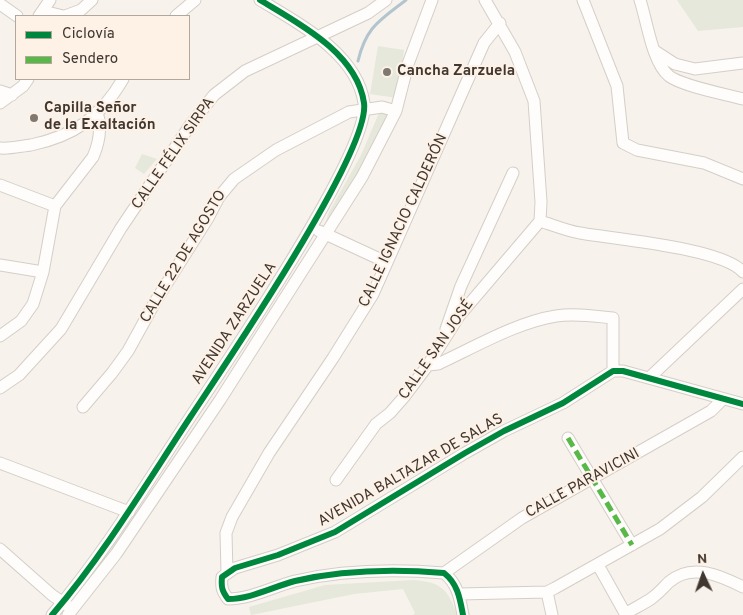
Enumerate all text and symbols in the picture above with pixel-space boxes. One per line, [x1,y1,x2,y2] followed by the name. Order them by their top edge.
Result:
[15,15,190,80] legend
[62,25,115,44] text: Ciclovía
[62,50,118,69] text: Sendero
[397,63,515,81] place label: Cancha Zarzuela
[381,66,393,78] marker: Cancha Zarzuela
[129,95,219,213] street label: CALLE FÉLIX SIRPA
[44,100,156,135] place label: Capilla Señor de la Exaltación
[28,112,40,124] marker: Capilla Señor de la Exaltación
[356,131,452,311] street label: CALLE IGNACIO CALDERÓN
[137,187,231,327] street label: CALLE 22 DE AGOSTO
[189,259,281,389] street label: AVENIDA ZARZUELA
[396,296,478,404] street label: CALLE SAN JOSÉ
[315,411,507,531] street label: AVENIDA BALTAZAR DE SALAS
[523,445,643,523] street label: CALLE PARAVICINI
[678,550,728,600] north arrow
[697,551,708,568] text: N

